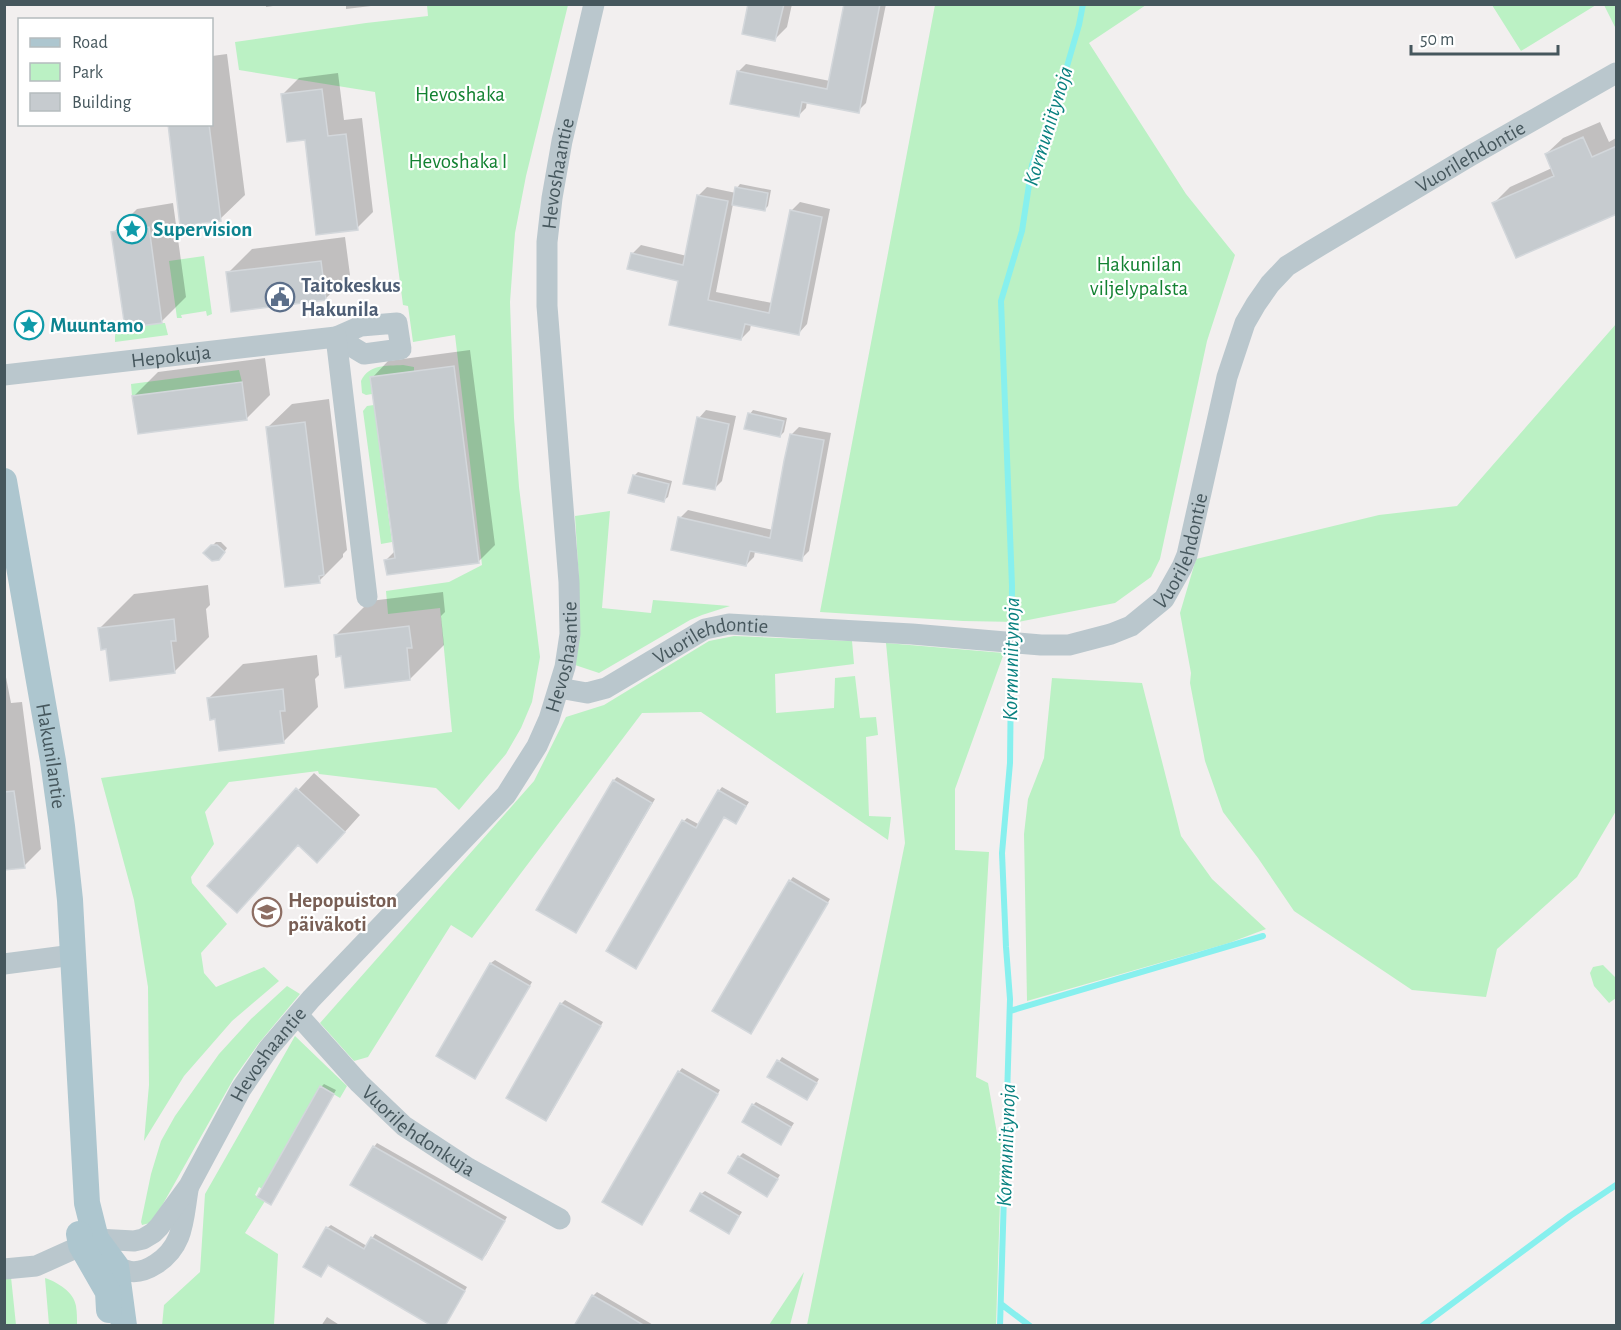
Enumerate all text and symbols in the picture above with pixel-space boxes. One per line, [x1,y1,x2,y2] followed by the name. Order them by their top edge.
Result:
[18,18,213,126] legend
[1411,18,1558,56] scale bar
[1420,31,1454,49] text: 50 m
[72,34,108,52] text: Road
[72,64,104,82] text: Park
[1019,64,1077,188] water label: Kormuniitynoja
[415,84,505,105] park label: Hevoshaka
[72,94,132,112] text: Building
[538,116,578,230] street label: Hevoshaantie
[1412,117,1529,196] street label: Vuorilehdontie
[409,151,507,172] park label: Hevoshaka I
[116,213,148,245] place icon: Supervision
[153,219,252,240] place label: Supervision
[1090,254,1188,299] park label: Hakunilan viljelypalsta
[301,275,401,320] place label: Taitokeskus Hakunila
[264,281,296,313] public building icon: Taitokeskus Hakunila
[13,309,45,341] place icon: Muuntamo
[50,315,144,336] place label: Muuntamo
[130,341,212,371] street label: Hepokuja
[1150,491,1211,613] street label: Vuorilehdontie
[999,597,1023,721] water label: Kormuniitynoja
[541,601,580,715] street label: Hevoshaantie
[649,613,769,668] street label: Vuorilehdontie
[33,701,70,810] street label: Hakunilantie
[288,890,397,935] place label: Hepopuiston päiväkoti
[251,896,283,928] school or university icon: Hepopuiston päiväkoti
[226,1003,310,1105] street label: Hevoshaantie
[358,1081,479,1180] street label: Vuorilehdonkuja
[993,1083,1019,1207] water label: Kormuniitynoja

